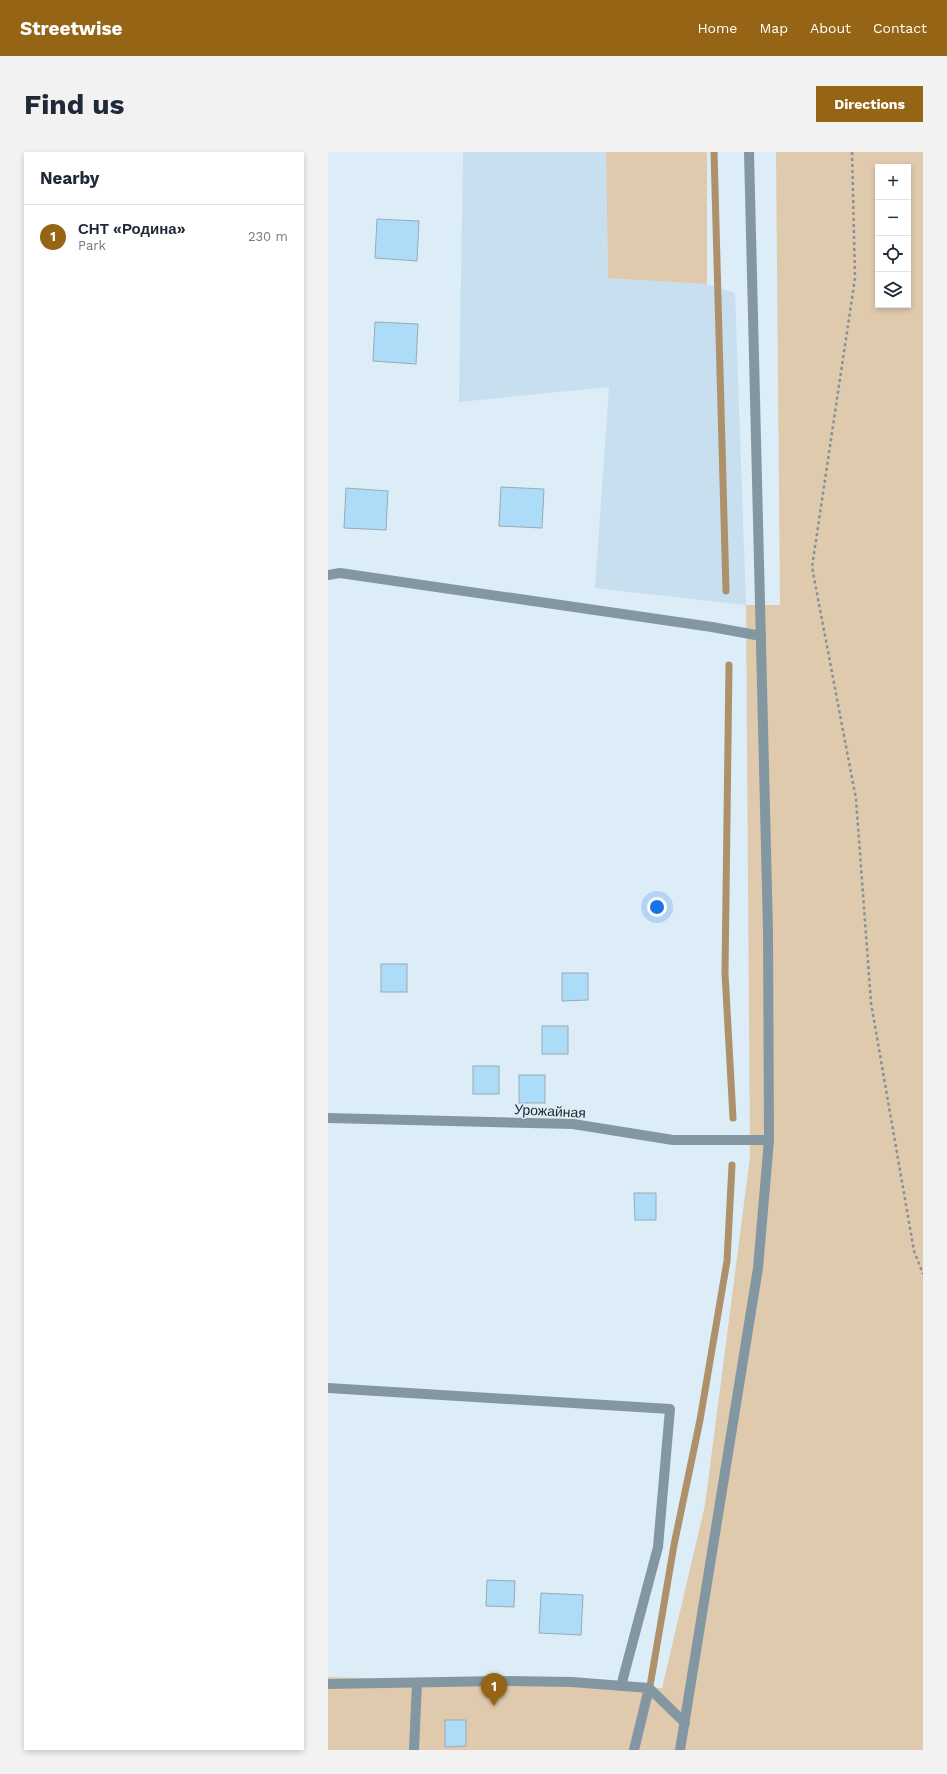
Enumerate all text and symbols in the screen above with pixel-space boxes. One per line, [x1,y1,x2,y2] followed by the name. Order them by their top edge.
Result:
[20,17,123,40] text: Streetwise
[697,20,737,36] text: Home
[759,20,788,36] text: Map
[810,20,851,36] text: About
[873,20,927,36] text: Contact
[816,86,923,122] button: Directions
[24,88,124,121] text: Find us
[875,164,911,308] map controls
[875,164,911,200] button: +
[40,168,99,188] text: Nearby
[875,200,911,236] button: −
[78,220,185,238] text: СНТ «Родина»
[50,229,56,244] text: 1
[248,229,288,244] text: 230 m
[875,236,911,272] button: locate
[78,238,106,253] text: Park
[875,272,911,308] button: layers
[647,897,667,917] your location
[514,1101,586,1121] street label: Урожайная
[481,1673,507,1706] pin: 1

